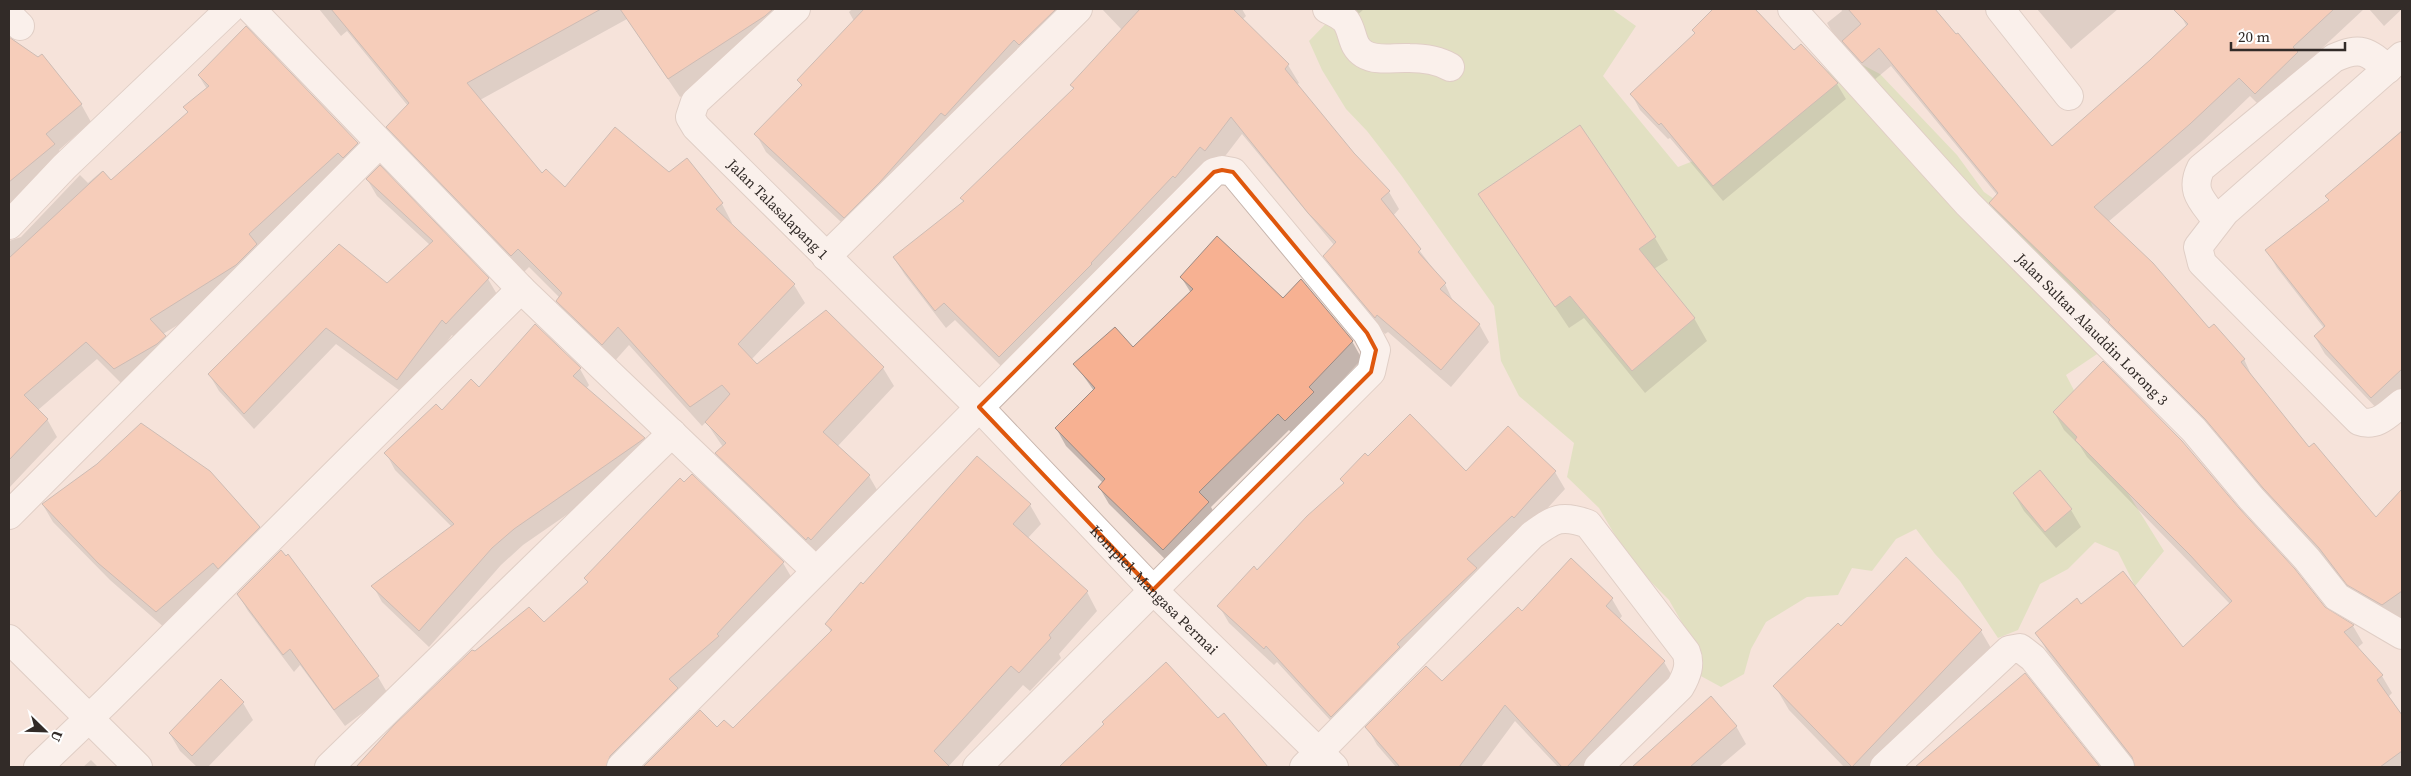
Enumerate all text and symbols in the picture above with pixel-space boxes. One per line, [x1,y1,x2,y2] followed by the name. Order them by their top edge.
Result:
[2231,20,2345,52] scale bar
[2238,26,2270,47] text: 20 m
[722,153,834,264] street label: Jalan Talasalapang 1
[2011,247,2173,409] street label: Jalan Sultan Alauddin Lorong 3
[1086,520,1223,659] street label: Komplek Mangasa Permai
[20,706,70,756] north arrow
[46,727,68,745] text: U

